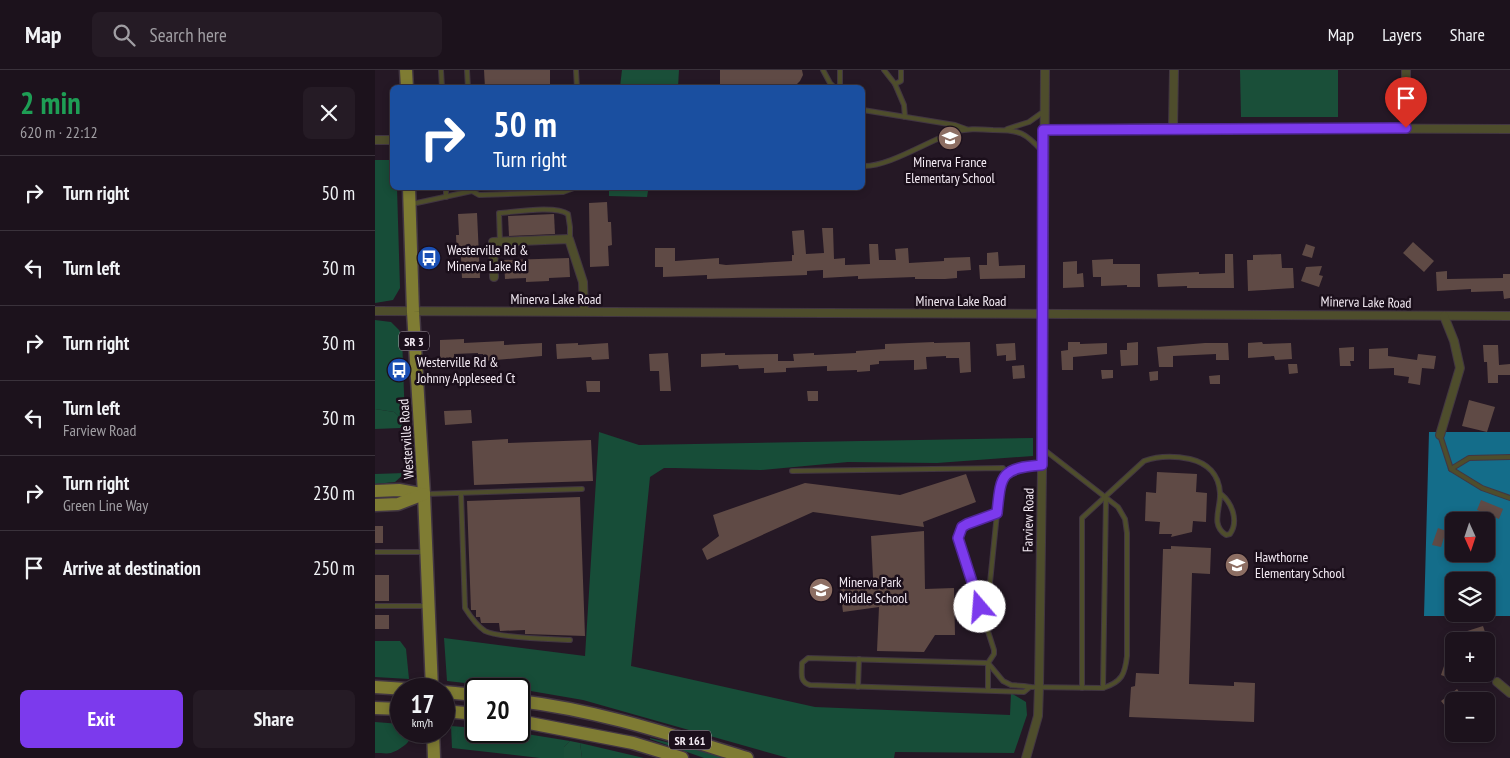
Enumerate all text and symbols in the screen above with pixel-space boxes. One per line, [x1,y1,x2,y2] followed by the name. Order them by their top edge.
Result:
[92,12,442,57] search box
[25,19,62,50] text: Map
[110,21,138,49] icon: search
[150,23,227,47] text: Search here
[1328,23,1354,46] text: Map
[1382,23,1422,46] text: Layers
[1450,23,1485,46] text: Share
[1385,77,1427,128] pin
[20,83,81,122] text: 2 min
[1392,84,1420,112] icon: arrive
[303,87,355,139] button: close
[493,101,557,147] text: 50 m
[410,105,475,170] icon: right
[20,122,98,142] text: 620 m · 22:12
[937,125,963,151] school or university icon: Minerva France Elementary School
[493,145,567,173] text: Turn right
[905,153,996,187] place label: Minerva France Elementary School
[20,179,48,207] icon: right
[63,181,129,205] text: Turn right
[322,181,355,205] text: 50 m
[447,241,528,275] place label: Westerville Rd & Minerva Lake Rd
[416,245,442,271] bus stop icon: Westerville Rd & Minerva Lake Rd
[20,254,48,282] icon: left
[63,256,120,280] text: Turn left
[322,256,355,280] text: 30 m
[511,290,601,308] street label: Minerva Lake Road
[916,292,1006,310] street label: Minerva Lake Road
[1320,292,1412,312] street label: Minerva Lake Road
[20,329,48,357] icon: right
[63,331,129,355] text: Turn right
[322,331,355,355] text: 30 m
[399,332,429,350] road number: SR 3
[416,353,515,387] place label: Westerville Rd & Johnny Appleseed Ct
[386,357,412,383] bus stop icon: Westerville Rd & Johnny Appleseed Ct
[63,396,120,420] text: Turn left
[394,398,418,480] street label: Westerville Road
[20,404,48,432] icon: left
[322,406,355,430] text: 30 m
[63,420,136,440] text: Farview Road
[63,471,129,495] text: Turn right
[20,479,48,507] icon: right
[313,481,355,505] text: 230 m
[1018,488,1038,552] street label: Farview Road
[63,495,148,515] text: Green Line Way
[1445,512,1495,562] north arrow
[1445,512,1495,742] map controls
[1255,548,1345,582] place label: Hawthorne Elementary School
[1224,552,1250,578] school or university icon: Hawthorne Elementary School
[20,554,48,582] icon: arrive
[63,556,201,580] text: Arrive at destination
[313,556,355,580] text: 250 m
[1445,572,1495,622] button: layers
[839,573,908,607] place label: Minerva Park Middle School
[808,577,834,603] school or university icon: Minerva Park Middle School
[953,580,1005,632] position arrow
[1445,632,1495,682] button: +
[465,678,530,743] speed limit sign: 20
[411,688,434,720] text: 17
[20,690,183,748] button: Exit
[193,690,355,748] button: Share
[1445,692,1495,742] button: −
[412,715,433,730] text: km/h
[669,730,711,750] road number: SR 161

